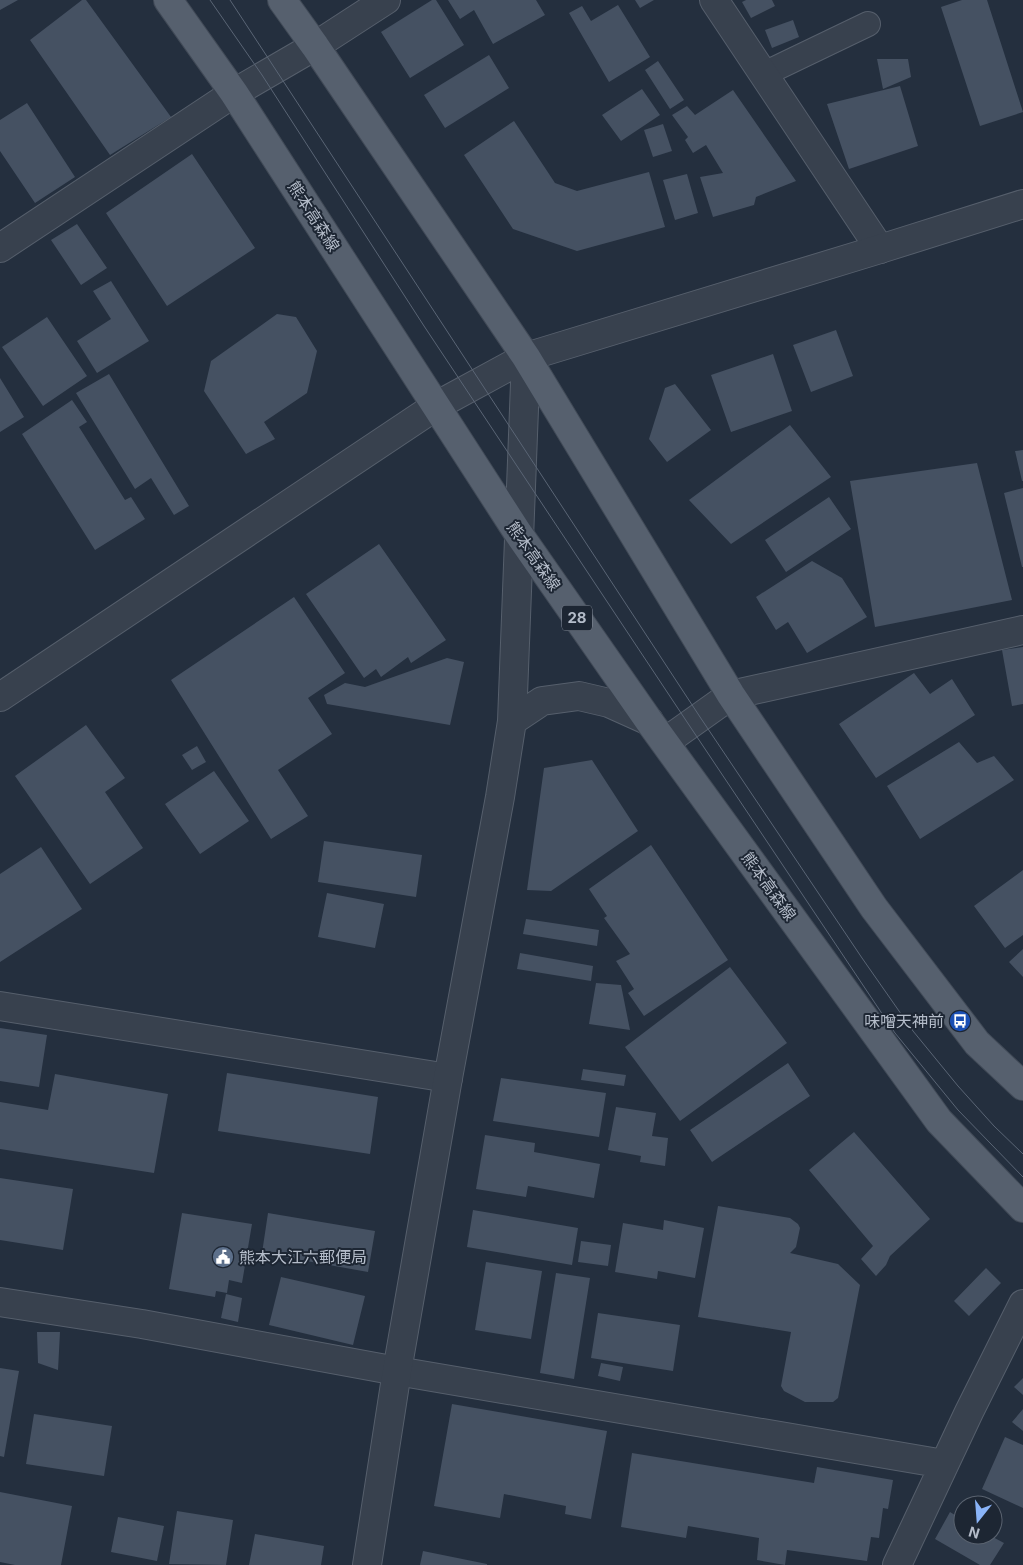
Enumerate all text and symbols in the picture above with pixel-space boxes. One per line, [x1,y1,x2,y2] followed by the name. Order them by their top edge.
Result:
[284,177,344,255] street label: 熊本高森線
[503,517,565,595] street label: 熊本高森線
[562,606,592,630] road number: 28
[737,848,801,924] street label: 熊本高森線
[948,1009,972,1033] bus stop icon: 味噌天神前
[864,1011,944,1031] place label: 味噌天神前
[211,1245,235,1269] public building icon: 熊本大江六郵便局
[239,1247,367,1267] place label: 熊本大江六郵便局
[953,1495,1003,1545] north arrow
[966,1523,982,1543] text: N

